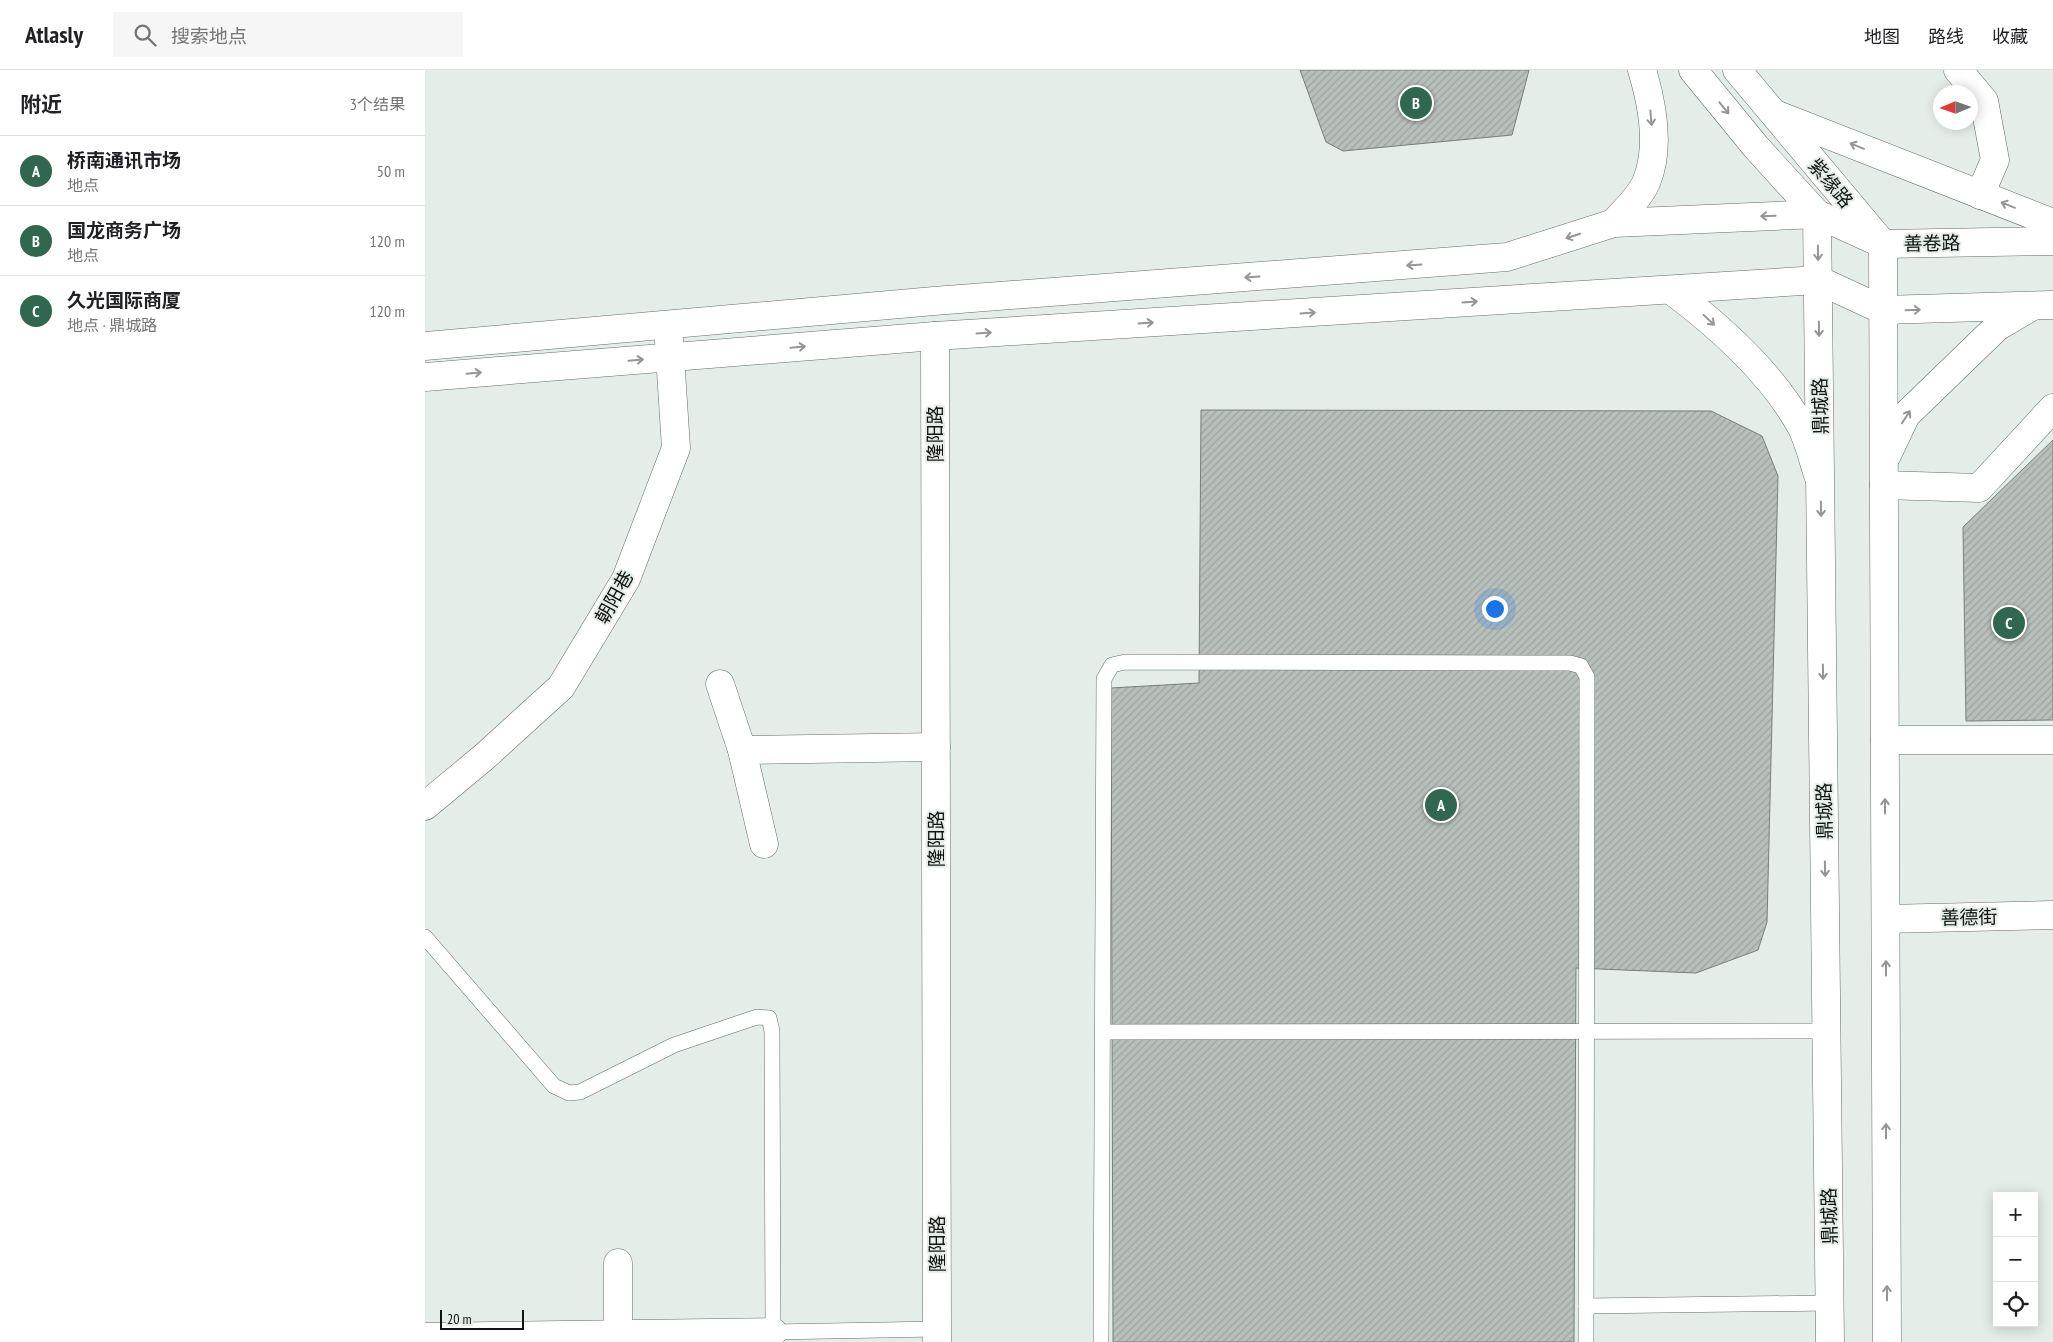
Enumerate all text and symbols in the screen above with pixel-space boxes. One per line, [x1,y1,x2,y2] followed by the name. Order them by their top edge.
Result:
[113,12,463,57] search box
[25,19,83,50] text: Atlasly
[131,21,159,49] icon: search
[171,24,247,48] text: 搜索地点
[1864,25,1900,48] text: 地图
[1928,25,1964,48] text: 路线
[1992,25,2028,48] text: 收藏
[1400,84,1432,122] pin: B
[1933,85,1978,130] north arrow
[20,91,62,118] text: 附近
[350,94,405,114] text: 3个结果
[1718,101,1729,114] one-way arrow
[1646,109,1656,125] one-way arrow
[1849,140,1864,149] one-way arrow
[67,148,181,172] text: 桥南通讯市场
[1803,153,1859,213] street label: 紫缘路
[32,161,40,181] text: A
[377,161,405,181] text: 50 m
[67,175,99,195] text: 地点
[2001,200,2016,210] one-way arrow
[1761,212,1777,221] one-way arrow
[67,218,181,242] text: 国龙商务广场
[32,231,40,251] text: B
[370,231,405,251] text: 120 m
[1903,231,1961,255] street label: 善卷路
[1566,232,1581,241] one-way arrow
[1813,244,1823,260] one-way arrow
[67,245,99,265] text: 地点
[1406,260,1422,269] one-way arrow
[1244,272,1260,281] one-way arrow
[67,288,181,312] text: 久光国际商厦
[1462,298,1478,307] one-way arrow
[32,301,40,321] text: C
[370,301,405,321] text: 120 m
[1905,305,1921,314] one-way arrow
[1300,308,1316,317] one-way arrow
[1703,314,1716,326] one-way arrow
[67,315,157,335] text: 地点 · 鼎城路
[1138,318,1154,327] one-way arrow
[1814,320,1824,337] one-way arrow
[975,329,991,338] one-way arrow
[789,343,805,352] one-way arrow
[627,356,643,365] one-way arrow
[465,368,481,378] one-way arrow
[1808,377,1832,435] street label: 鼎城路
[923,405,947,463] street label: 隆阳路
[1902,411,1912,425] one-way arrow
[1816,500,1826,517] one-way arrow
[590,566,638,628] street label: 朝阳巷
[1482,596,1508,622] your location
[1993,604,2025,642] pin: C
[1818,663,1828,679] one-way arrow
[1812,782,1836,840] street label: 鼎城路
[1425,786,1457,824] pin: A
[1880,798,1890,814] one-way arrow
[924,810,948,868] street label: 隆阳路
[1820,860,1830,877] one-way arrow
[1940,905,1998,929] street label: 善德街
[1881,961,1891,977] one-way arrow
[1881,1123,1891,1140] one-way arrow
[1817,1187,1841,1245] street label: 鼎城路
[1993,1192,2038,1327] map controls
[1993,1192,2038,1237] button: +
[925,1215,949,1273] street label: 隆阳路
[1993,1237,2038,1282] button: −
[1993,1282,2038,1327] button: locate
[1882,1286,1892,1302] one-way arrow
[440,1307,524,1330] scale bar
[447,1310,472,1328] text: 20 m

